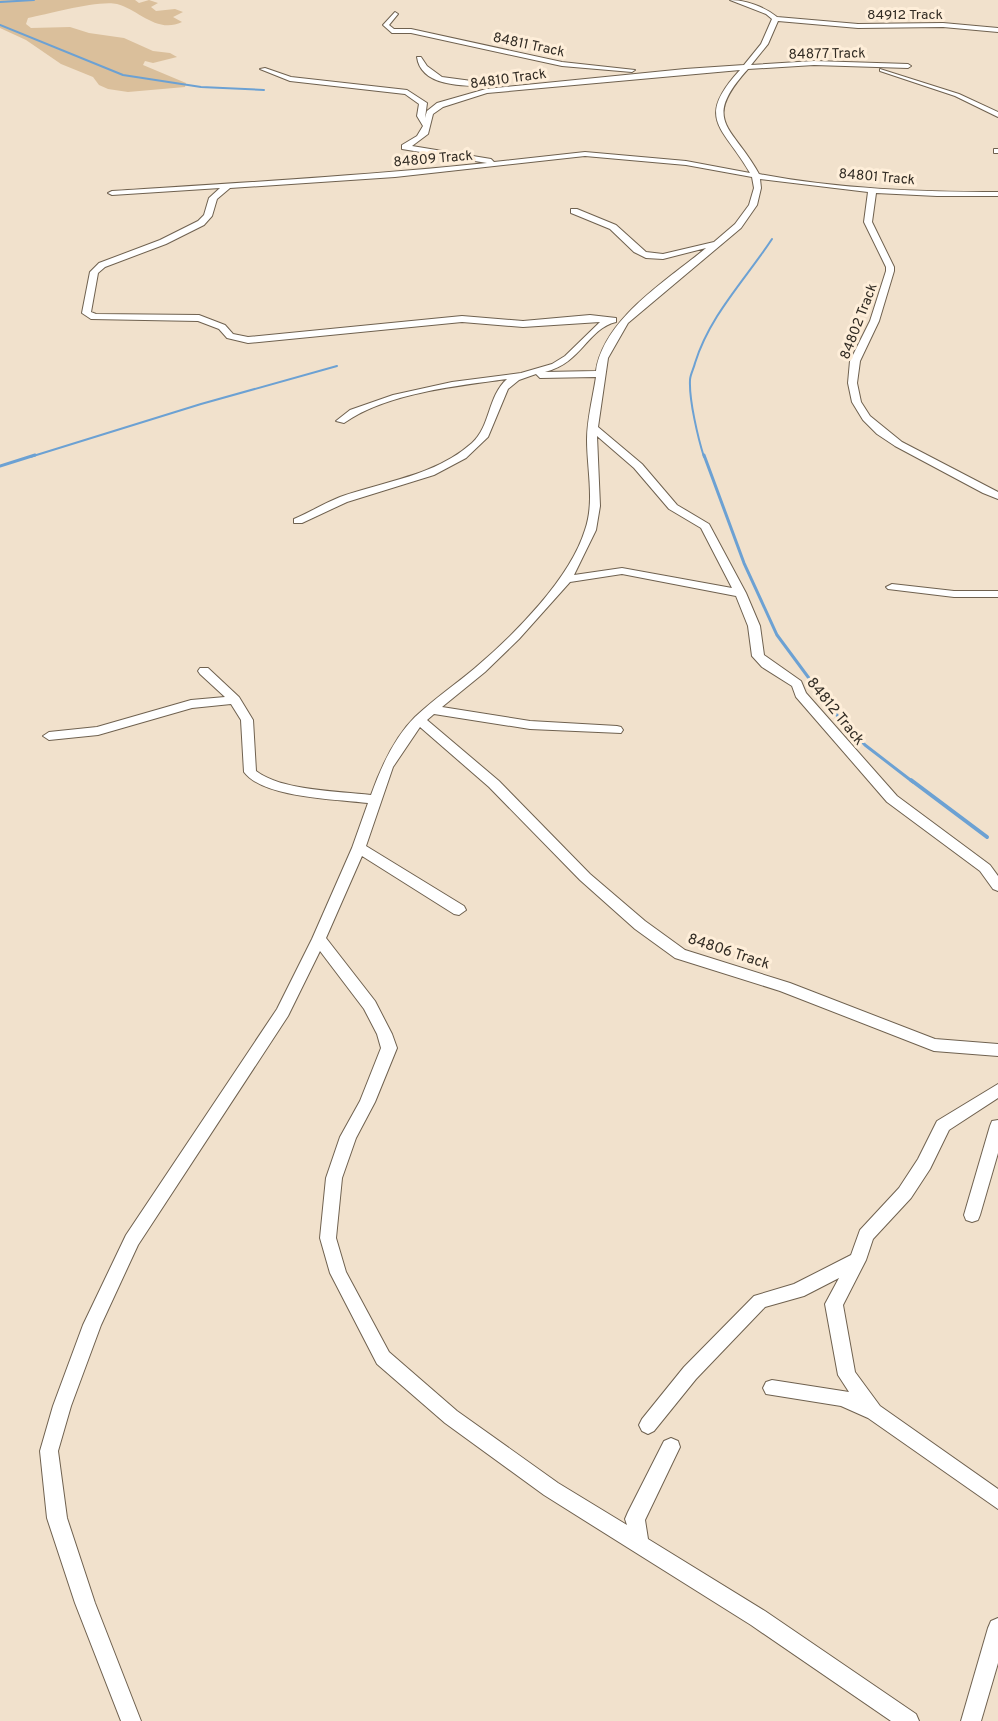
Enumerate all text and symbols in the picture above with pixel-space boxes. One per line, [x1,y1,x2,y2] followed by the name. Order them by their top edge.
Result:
[867,7,943,24] street label: 84912 Track
[491,30,566,61] street label: 84811 Track
[788,45,866,64] street label: 84877 Track
[469,66,547,93] street label: 84810 Track
[393,148,474,171] street label: 84809 Track
[838,166,916,189] street label: 84801 Track
[837,281,882,362] street label: 84802 Track
[802,674,868,750] street label: 84812 Track
[685,930,772,975] street label: 84806 Track

